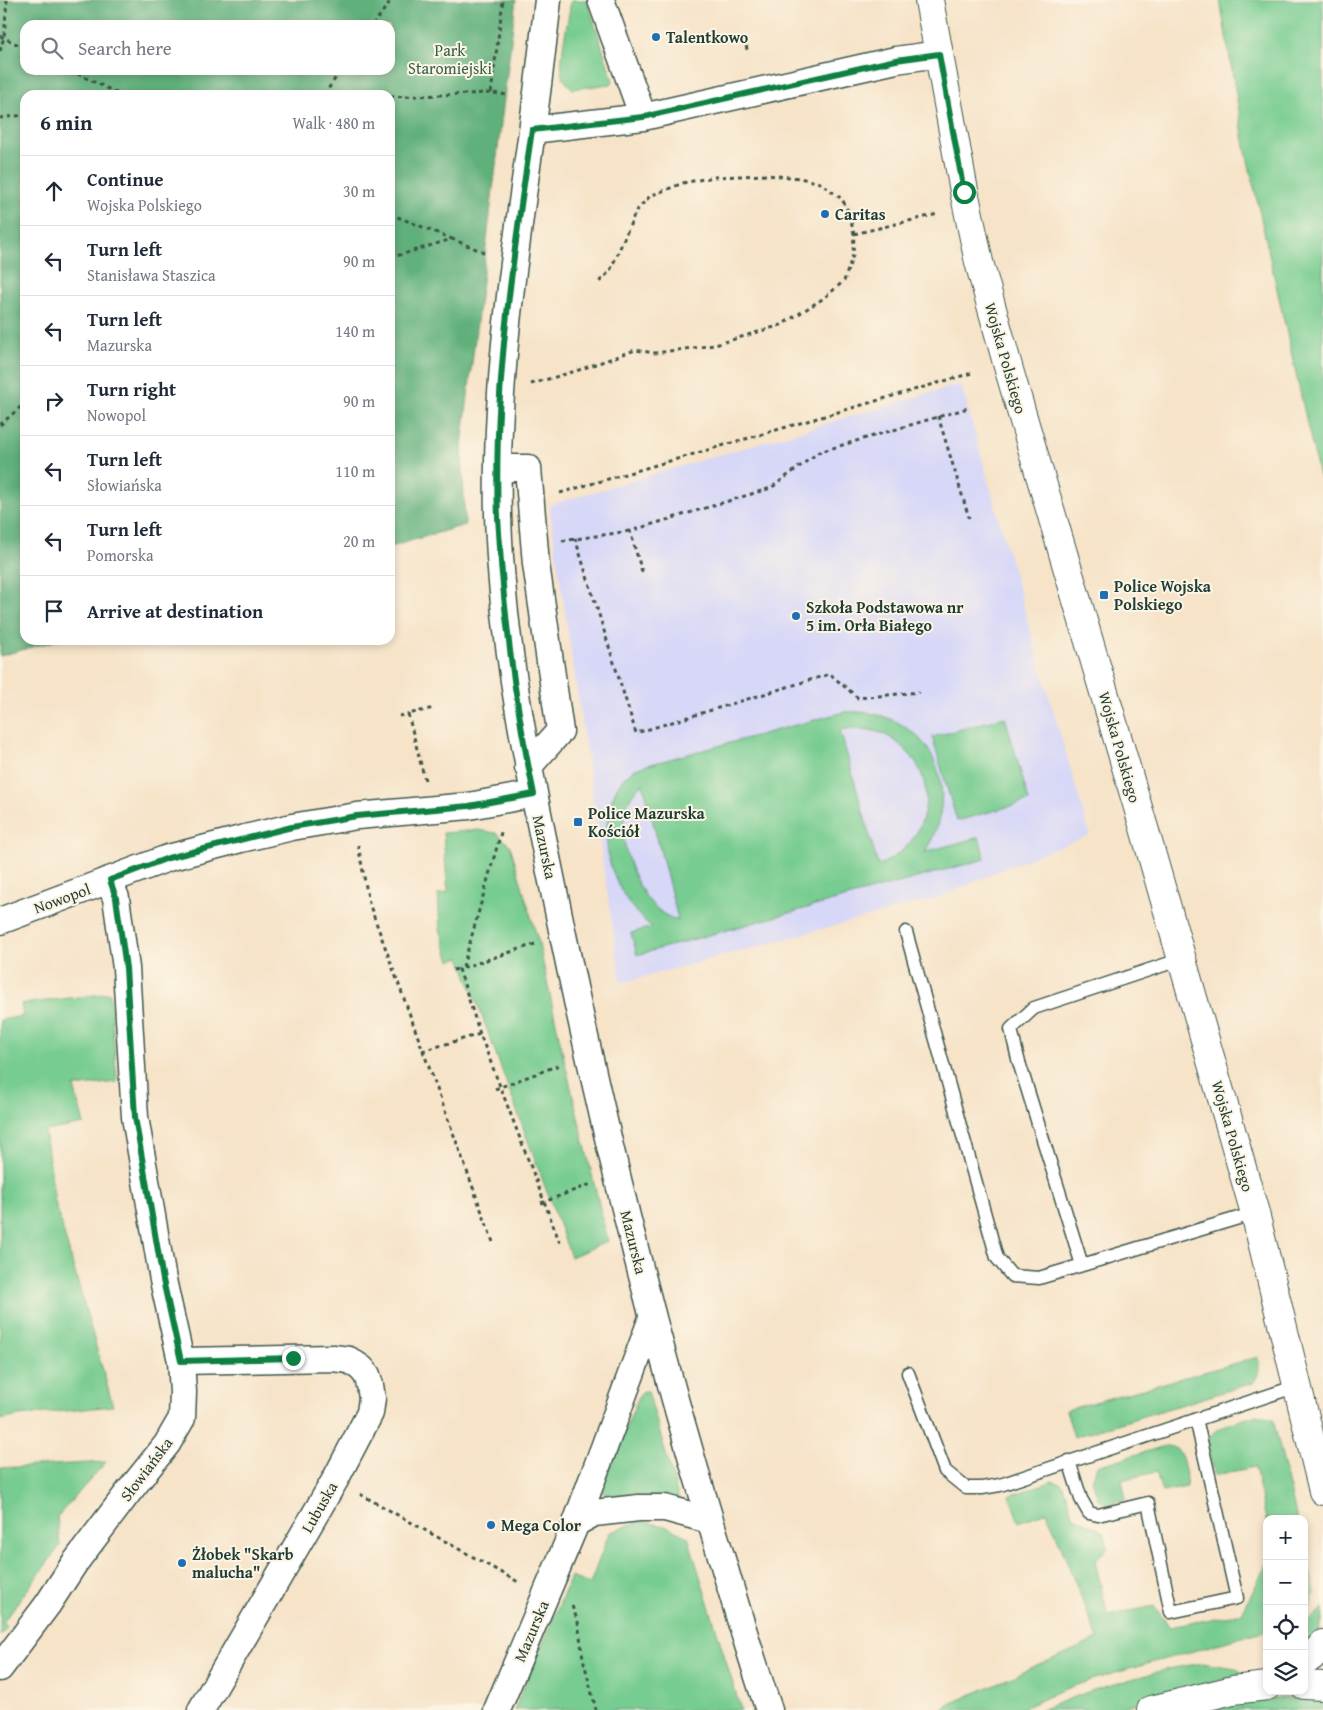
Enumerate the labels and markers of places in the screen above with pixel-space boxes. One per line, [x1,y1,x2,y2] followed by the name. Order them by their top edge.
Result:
[666,25,749,49] place label: Talentkowo
[650,31,662,43] marker: Talentkowo
[835,202,886,226] place label: Caritas
[819,208,831,220] marker: Caritas
[1114,574,1212,616] place label: Police Wojska Polskiego
[1098,589,1110,601] marker: Police Wojska Polskiego
[806,595,964,637] place label: Szkoła Podstawowa nr 5 im. Orła Białego
[790,610,802,622] marker: Szkoła Podstawowa nr 5 im. Orła Białego
[588,801,706,843] place label: Police Mazurska Kościół
[572,816,584,828] marker: Police Mazurska Kościół
[501,1513,582,1537] place label: Mega Color
[485,1519,497,1531] marker: Mega Color
[192,1542,294,1584] place label: Żłobek "Skarb malucha"
[176,1557,188,1569] marker: Żłobek "Skarb malucha"

